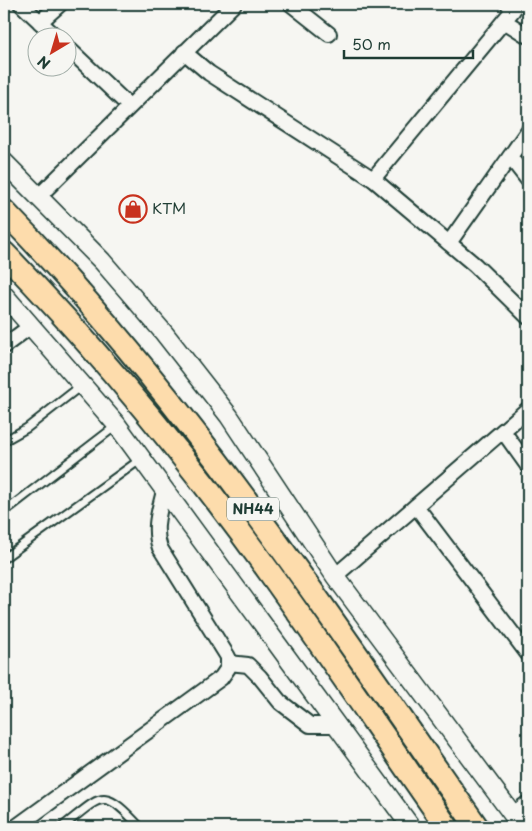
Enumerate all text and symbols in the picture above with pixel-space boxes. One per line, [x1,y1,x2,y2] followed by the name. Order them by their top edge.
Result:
[28,28,78,78] north arrow
[344,28,473,60] scale bar
[352,32,391,55] text: 50 m
[33,51,55,74] text: N
[118,194,148,224] shop icon: KTM
[152,196,186,219] place label: KTM
[227,498,279,520] road number: NH44

